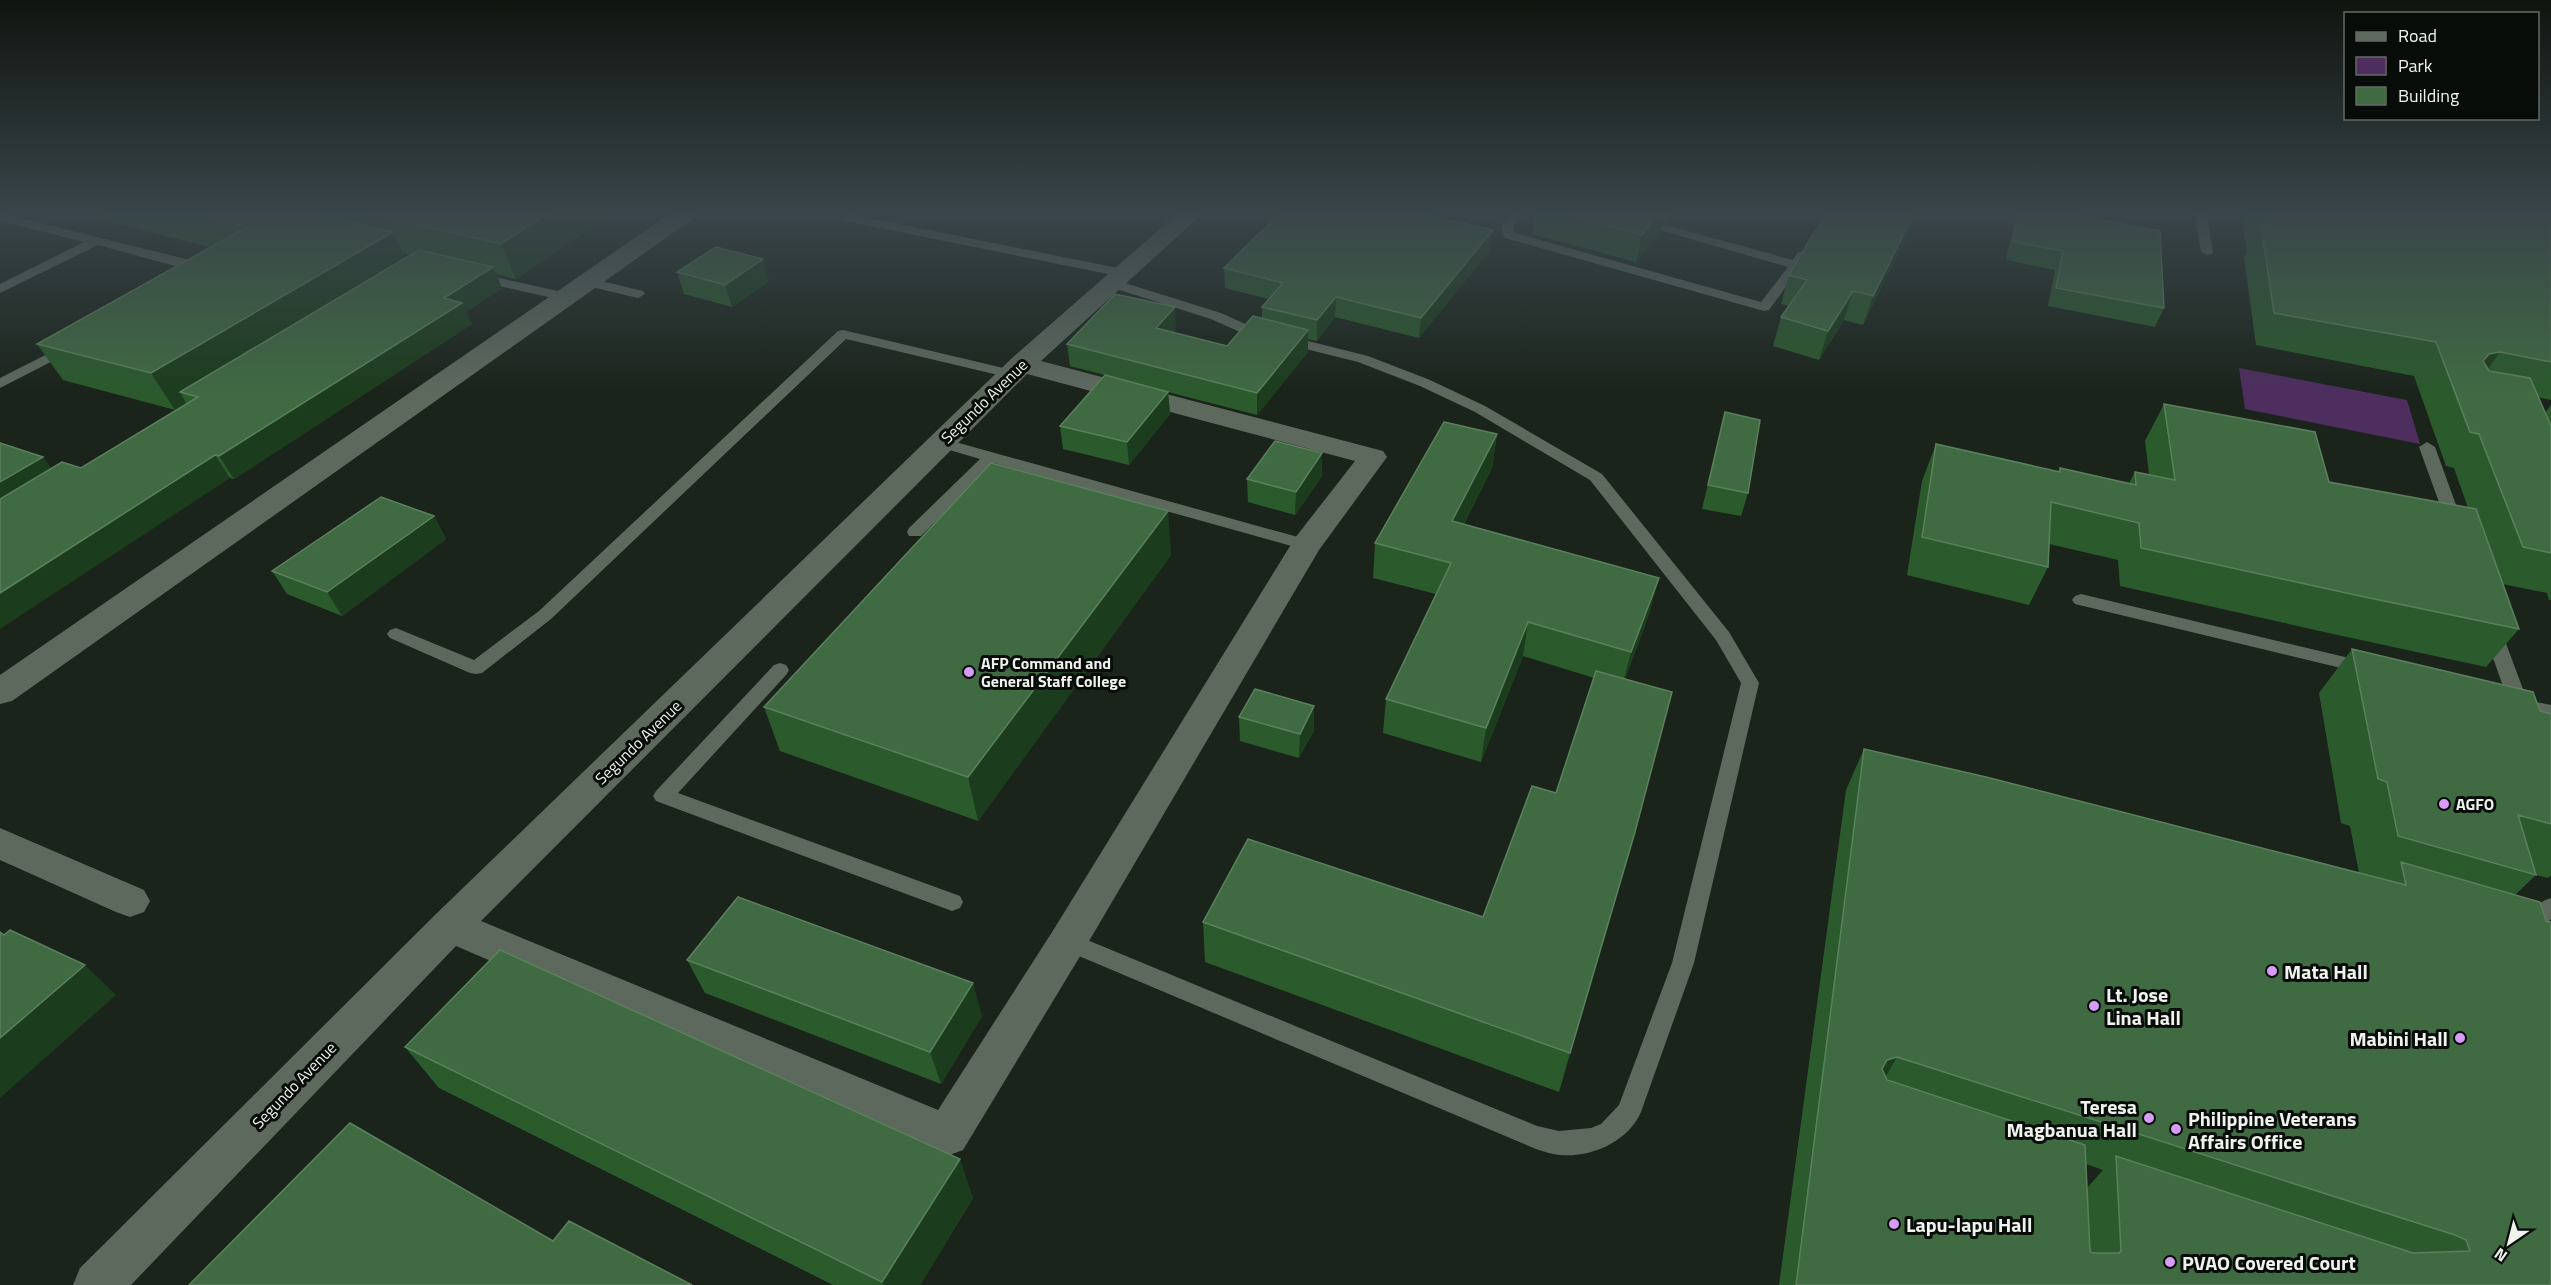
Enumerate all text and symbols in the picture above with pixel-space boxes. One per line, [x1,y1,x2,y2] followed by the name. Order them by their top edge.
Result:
[2344,12,2539,120] legend
[2398,22,2437,49] text: Road
[2398,52,2433,79] text: Park
[2398,82,2459,109] text: Building
[935,353,1033,449] street label: Segundo Avenue
[981,651,1126,693] place label: AFP Command and General Staff College
[962,665,976,679] marker: AFP Command and General Staff College
[589,694,687,790] street label: Segundo Avenue
[2456,792,2494,816] place label: AGFO
[2437,797,2451,811] marker: AGFO
[2284,956,2368,987] place label: Mata Hall
[2265,964,2279,978] marker: Mata Hall
[2106,979,2181,1033] place label: Lt. Jose Lina Hall
[2087,999,2101,1013] marker: Lt. Jose Lina Hall
[2349,1023,2448,1054] place label: Mabini Hall
[2453,1031,2467,1045] marker: Mabini Hall
[246,1036,342,1134] street label: Segundo Avenue
[2007,1091,2137,1145] place label: Teresa Magbanua Hall
[2188,1103,2356,1157] place label: Philippine Veterans Affairs Office
[2142,1111,2156,1125] marker: Teresa Magbanua Hall
[2169,1122,2183,1136] marker: Philippine Veterans Affairs Office
[1906,1209,2032,1240] place label: Lapu-lapu Hall
[2479,1213,2539,1273] north arrow
[1887,1217,1901,1231] marker: Lapu-lapu Hall
[2489,1242,2512,1268] text: N
[2182,1247,2356,1278] place label: PVAO Covered Court
[2163,1255,2177,1269] marker: PVAO Covered Court

